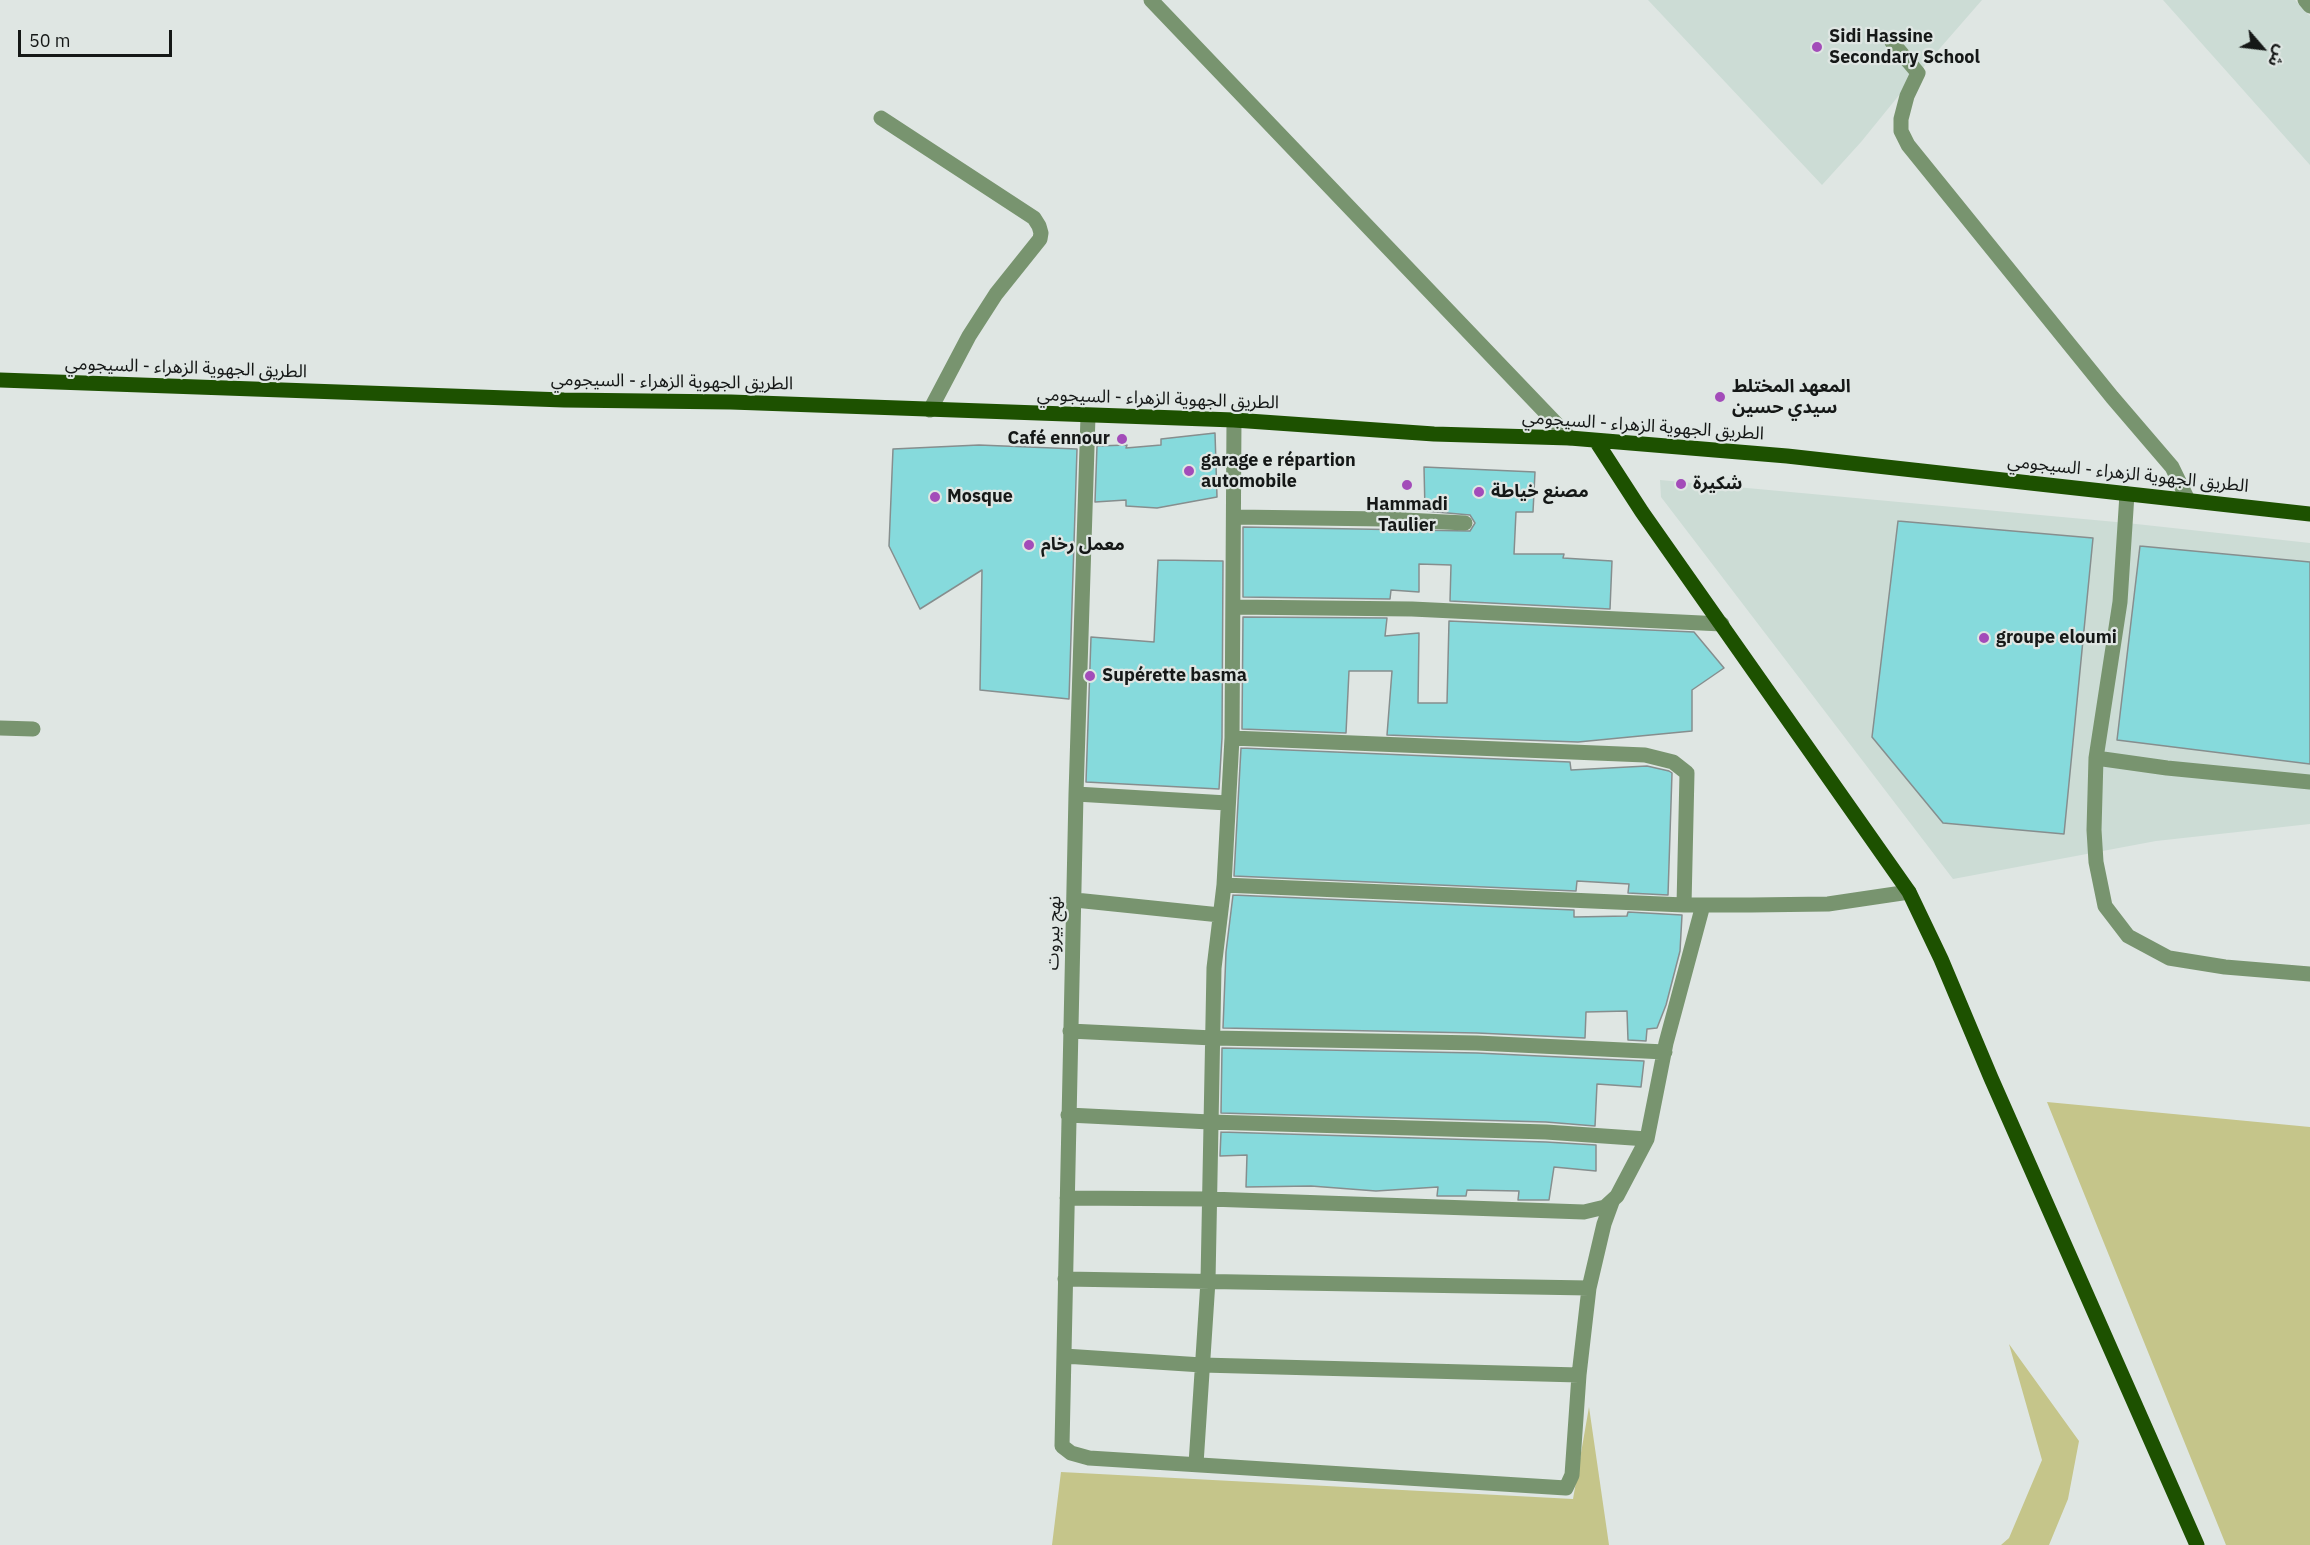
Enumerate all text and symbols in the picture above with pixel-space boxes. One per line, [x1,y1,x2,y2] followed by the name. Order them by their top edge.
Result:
[21,18,176,56] scale bar
[2232,18,2292,78] north arrow
[1829,26,1980,68] place label: Sidi Hassine Secondary School
[29,29,71,52] text: 50 m
[1810,40,1824,54] marker: Sidi Hassine Secondary School
[2264,42,2292,71] text: ش
[65,353,307,383] street label: الطريق الجهوية الزهراء - السيجومي
[551,369,793,395] street label: الطريق الجهوية الزهراء - السيجومي
[1732,376,1851,418] place label: المعهد المختلط سيدي حسين
[1037,384,1279,414] street label: الطريق الجهوية الزهراء - السيجومي
[1713,390,1727,404] marker: المعهد المختلط سيدي حسين
[1521,407,1765,445] street label: الطريق الجهوية الزهراء - السيجومي
[1008,428,1110,450] place label: Café ennour
[1115,432,1129,446] marker: Café ennour
[1201,450,1356,492] place label: garage e répartion automobile
[2006,451,2250,497] street label: الطريق الجهوية الزهراء - السيجومي
[1182,464,1196,478] marker: garage e répartion automobile
[1693,473,1742,495] place label: شكيرة
[1674,477,1688,491] marker: شكيرة
[1400,478,1414,492] marker: Hammadi Taulier
[1491,481,1589,503] place label: مصنع خياطة
[1472,485,1486,499] marker: مصنع خياطة
[947,486,1013,508] place label: Mosque
[928,490,942,504] marker: Mosque
[1366,494,1448,536] place label: Hammadi Taulier
[1041,534,1125,556] place label: معمل رخام
[1022,538,1036,552] marker: معمل رخام
[1996,627,2117,649] place label: groupe eloumi
[1977,631,1991,645] marker: groupe eloumi
[1102,665,1247,687] place label: Supérette basma
[1083,669,1097,683] marker: Supérette basma
[1042,895,1066,971] street label: نهج بيروت

